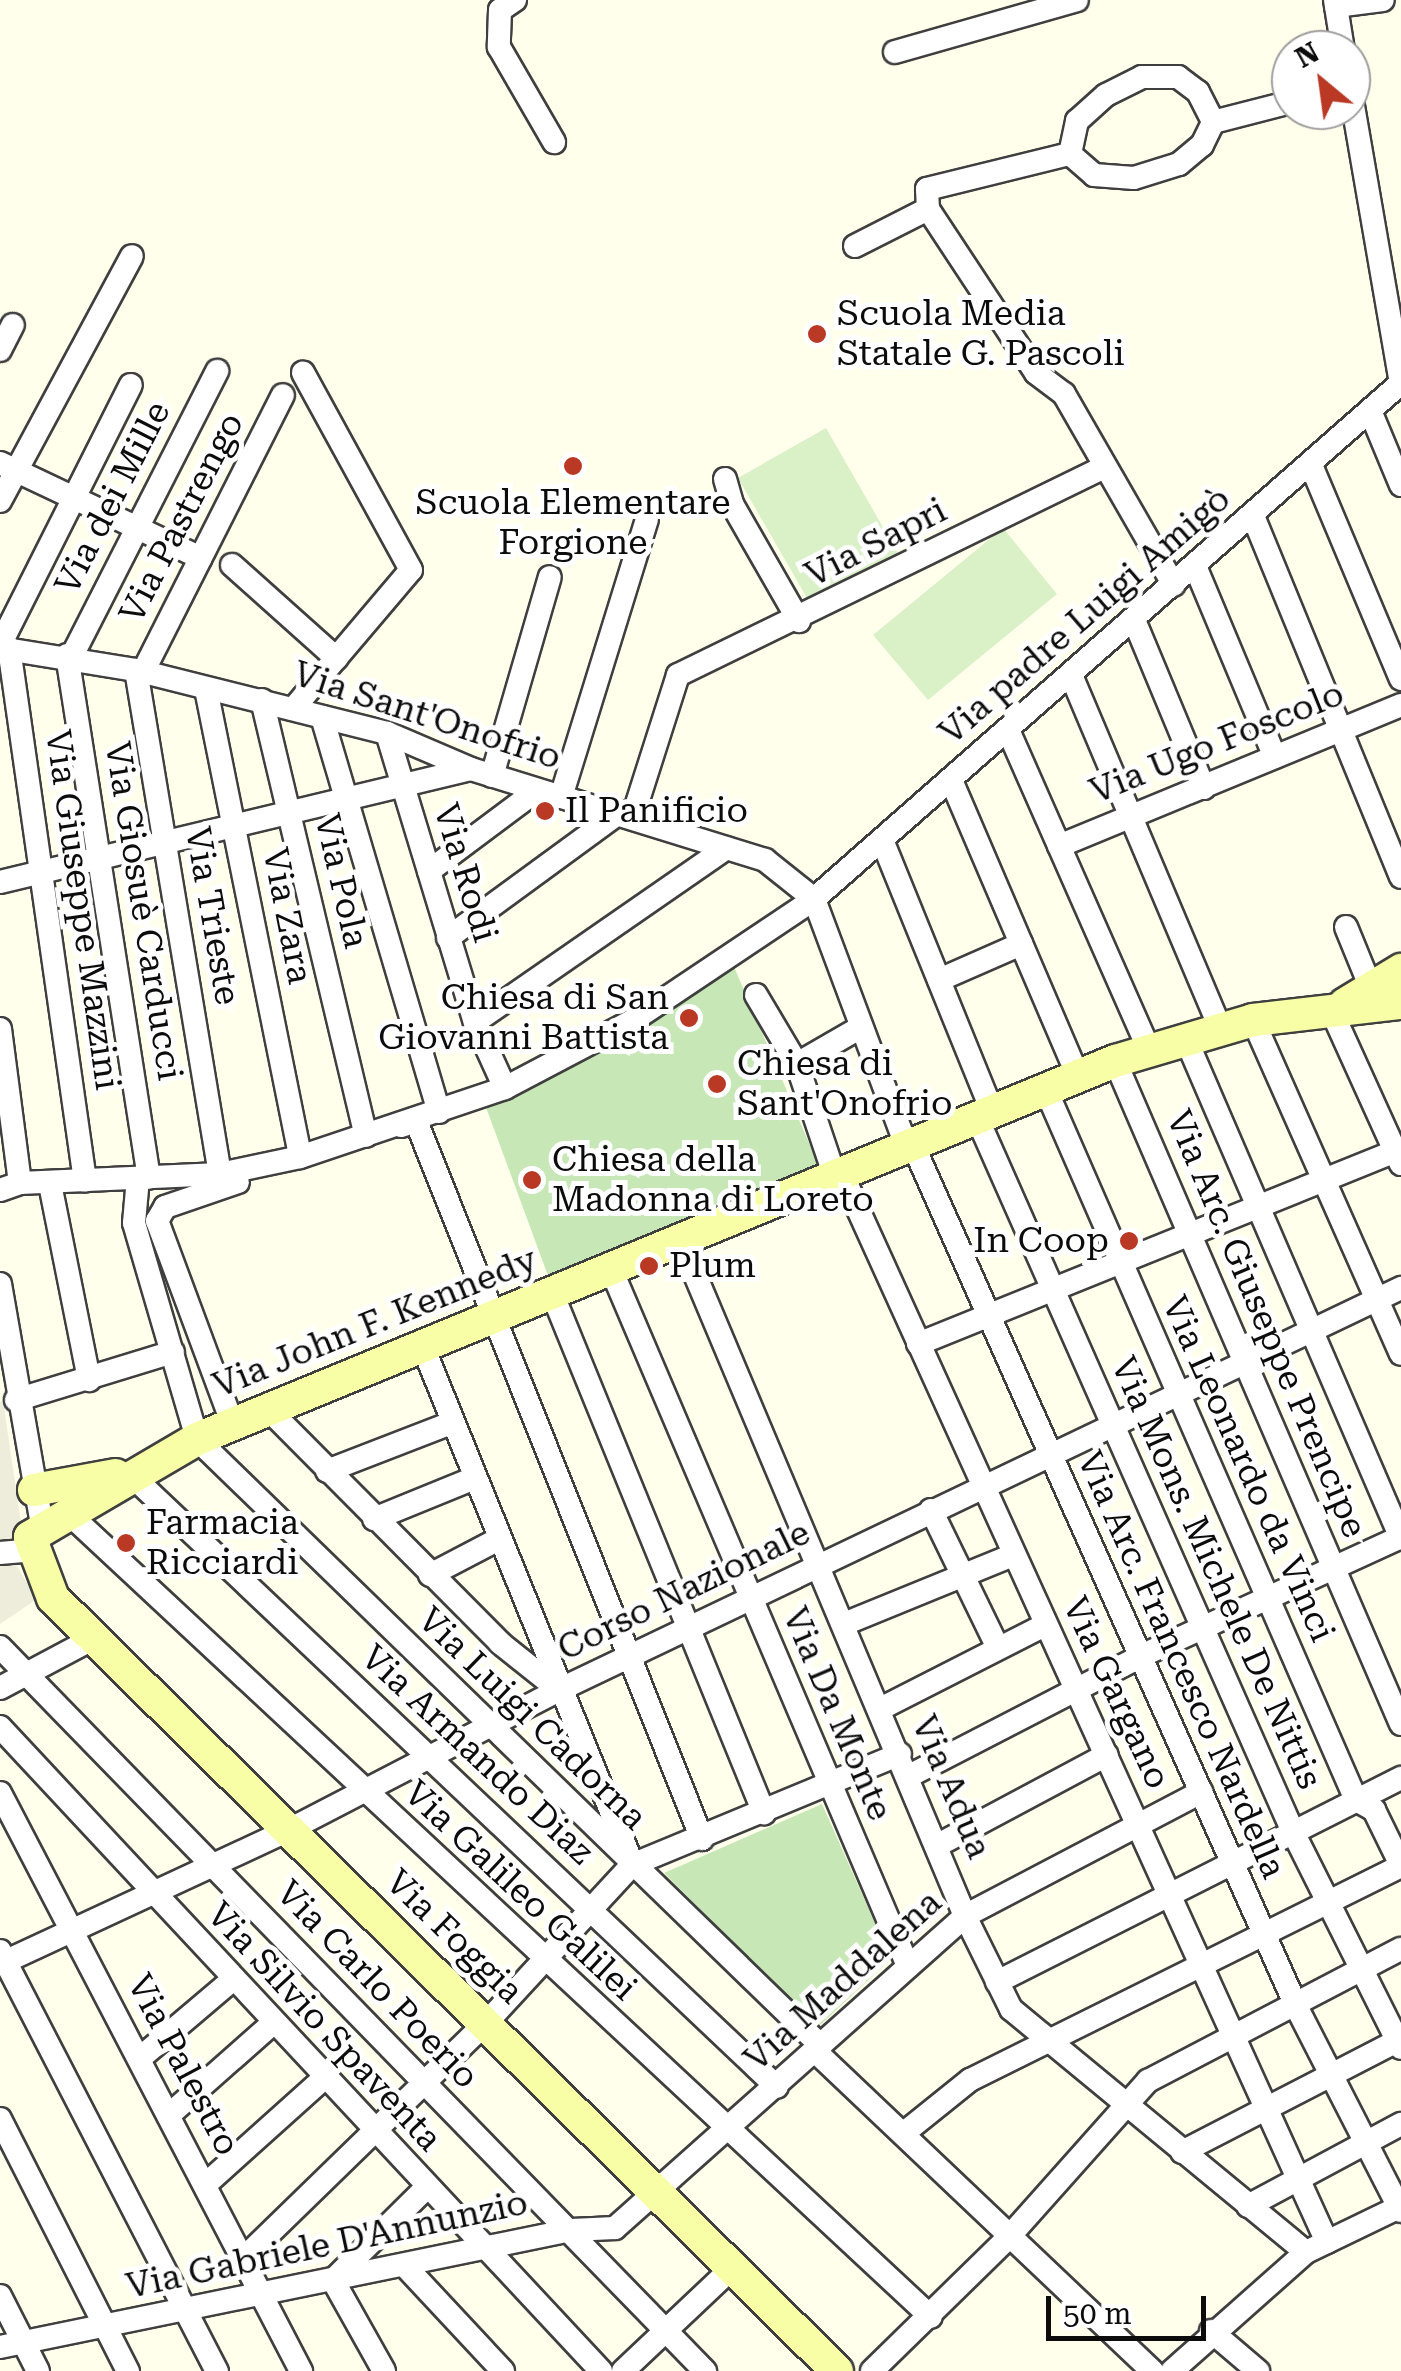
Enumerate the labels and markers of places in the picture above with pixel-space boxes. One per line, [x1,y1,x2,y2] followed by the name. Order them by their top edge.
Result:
[837,293,1125,375] place label: Scuola Media Statale G. Pascoli
[806,323,828,345] marker: Scuola Media Statale G. Pascoli
[562,455,584,477] marker: Scuola Elementare Forgione
[415,482,731,564] place label: Scuola Elementare Forgione
[565,790,748,832] place label: Il Panificio
[534,800,556,822] marker: Il Panificio
[378,977,669,1059] place label: Chiesa di San Giovanni Battista
[678,1007,700,1029] marker: Chiesa di San Giovanni Battista
[737,1043,952,1125] place label: Chiesa di Sant'Onofrio
[706,1073,728,1095] marker: Chiesa di Sant'Onofrio
[552,1139,874,1221] place label: Chiesa della Madonna di Loreto
[521,1169,543,1191] marker: Chiesa della Madonna di Loreto
[973,1220,1109,1262] place label: In Coop
[1118,1230,1140,1252] marker: In Coop
[669,1245,756,1287] place label: Plum
[638,1255,660,1277] marker: Plum
[146,1502,299,1584] place label: Farmacia Ricciardi
[115,1532,137,1554] marker: Farmacia Ricciardi

